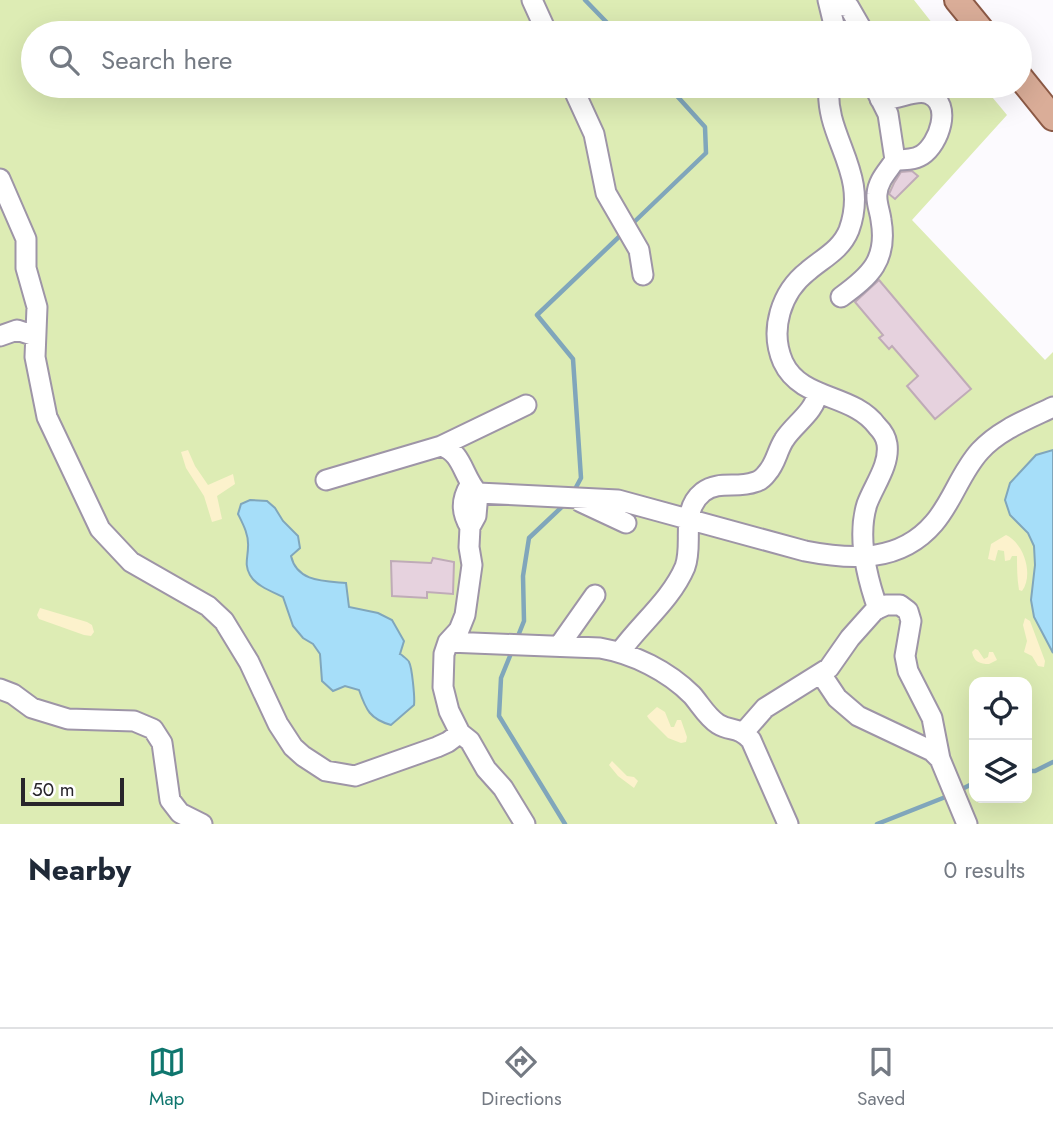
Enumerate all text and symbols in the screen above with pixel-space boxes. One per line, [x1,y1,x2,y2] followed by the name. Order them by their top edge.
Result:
[21,21,1032,98] search box
[45,41,83,79] icon: search
[101,41,233,79] text: Search here
[969,677,1032,803] map controls
[969,677,1032,740] button: locate
[969,740,1032,803] button: layers
[21,775,124,807] scale bar
[32,776,75,803] text: 50 m
[28,848,131,891] text: Nearby
[943,853,1025,887] text: 0 results
[148,1043,186,1112] tab: Map
[481,1043,562,1112] tab: Directions
[857,1043,905,1112] tab: Saved

